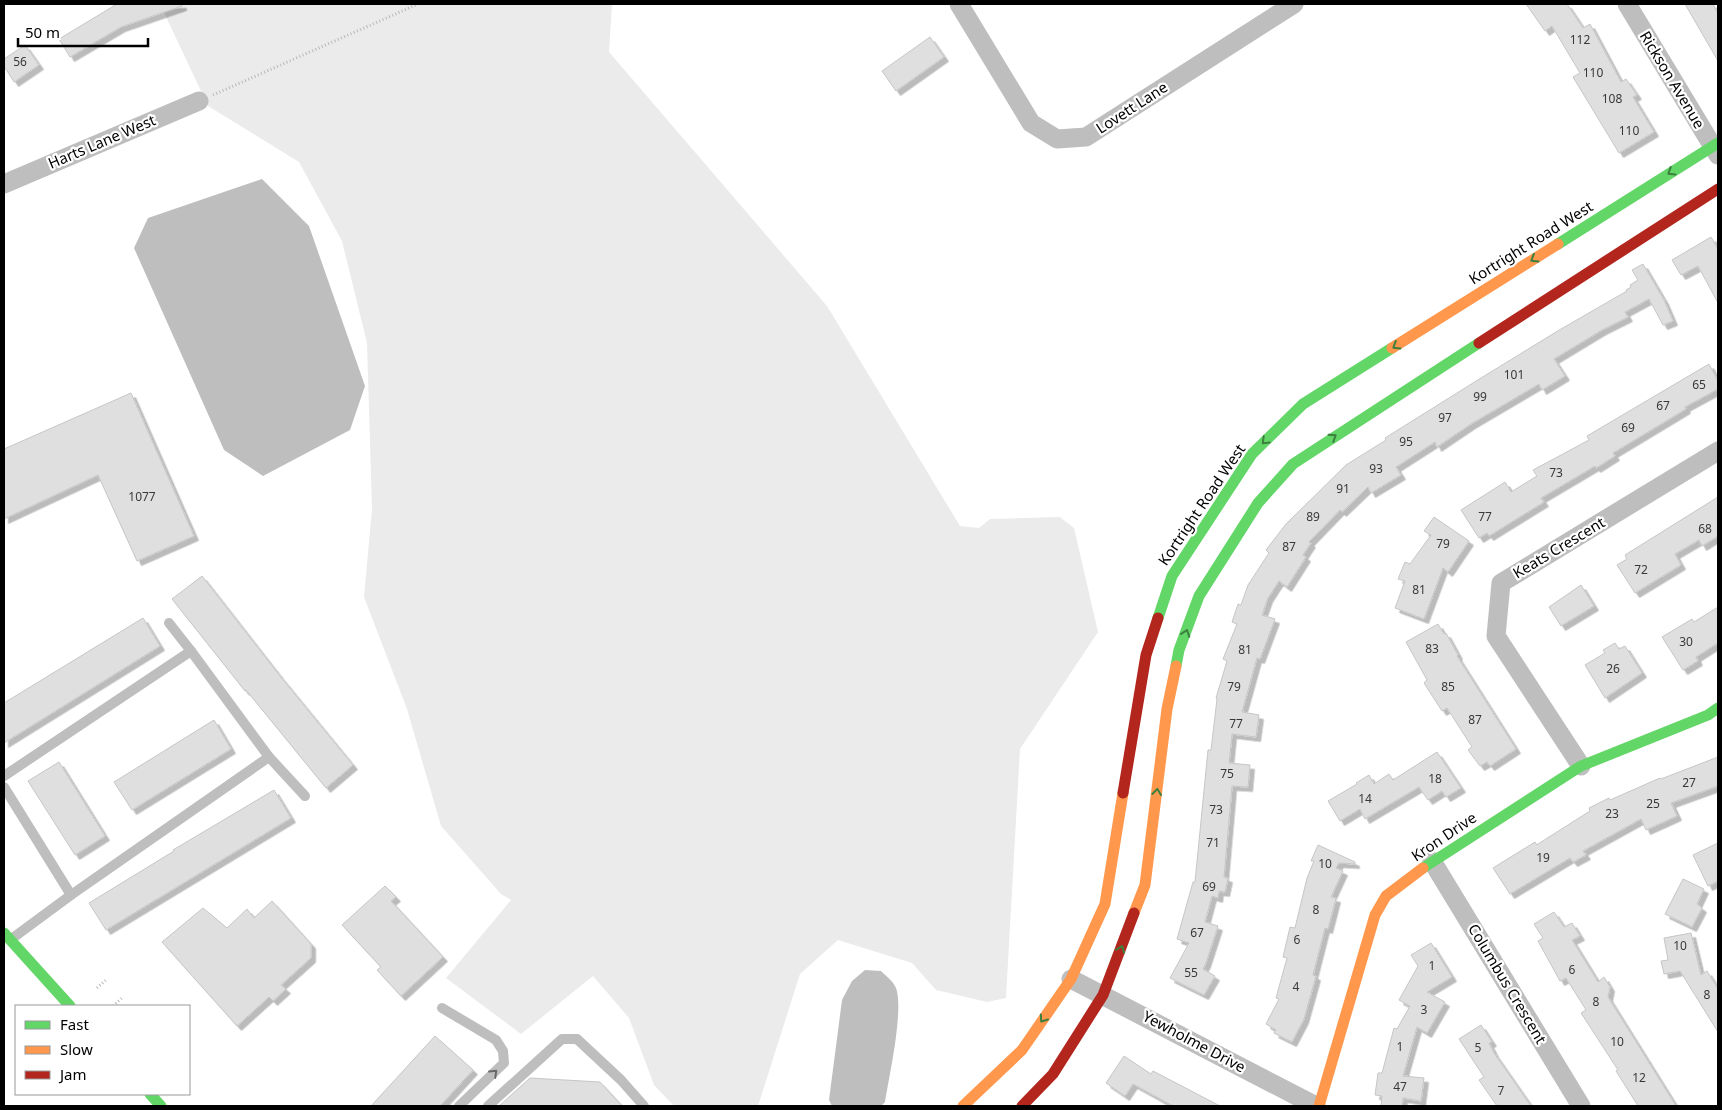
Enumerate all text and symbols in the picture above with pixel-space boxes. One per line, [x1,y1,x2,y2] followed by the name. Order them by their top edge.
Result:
[18,15,148,47] scale bar
[25,22,60,42] text: 50 m
[1636,27,1710,132] street label: Rickson Avenue
[1570,31,1590,48] house number: 112
[13,53,27,70] house number: 56
[1583,64,1603,81] house number: 110
[1092,77,1171,138] street label: Lovett Lane
[1602,90,1622,107] house number: 108
[45,109,159,173] street label: Harts Lane West
[1619,122,1639,139] house number: 110
[1667,166,1676,176] one-way arrow
[1465,196,1597,288] street label: Kortright Road West
[1530,253,1539,262] one-way arrow
[1392,339,1401,349] one-way arrow
[1504,366,1524,383] house number: 101
[1692,376,1706,393] house number: 65
[1473,388,1487,405] house number: 99
[1656,397,1670,414] house number: 67
[1438,409,1452,426] house number: 97
[1621,419,1635,436] house number: 69
[1399,433,1413,450] house number: 95
[1328,434,1337,444] one-way arrow
[1262,435,1271,444] one-way arrow
[1153,439,1250,569] street label: Kortright Road West
[1369,460,1383,477] house number: 93
[1549,464,1563,481] house number: 73
[1336,480,1350,497] house number: 91
[128,488,156,505] house number: 1077
[1306,508,1320,525] house number: 89
[1478,508,1492,525] house number: 77
[1509,511,1609,583] street label: Keats Crescent
[1698,520,1712,537] house number: 68
[1436,535,1450,552] house number: 79
[1282,538,1296,555] house number: 87
[1634,561,1648,578] house number: 72
[1412,581,1426,598] house number: 81
[1180,629,1190,637] one-way arrow
[1679,633,1693,650] house number: 30
[1425,640,1439,657] house number: 83
[1238,641,1252,658] house number: 81
[1606,660,1620,677] house number: 26
[1227,678,1241,695] house number: 79
[1441,678,1455,695] house number: 85
[1468,711,1482,728] house number: 87
[1229,715,1243,732] house number: 77
[1220,765,1234,782] house number: 75
[1428,770,1442,787] house number: 18
[1682,774,1696,791] house number: 27
[1151,788,1162,796] one-way arrow
[1358,790,1372,807] house number: 14
[1646,795,1660,812] house number: 25
[1209,801,1223,818] house number: 73
[1605,805,1619,822] house number: 23
[1407,807,1480,865] street label: Kron Drive
[1206,834,1220,851] house number: 71
[1536,849,1550,866] house number: 19
[1318,855,1332,872] house number: 10
[1202,878,1216,895] house number: 69
[1313,901,1320,918] house number: 8
[1464,920,1552,1048] street label: Columbus Crescent
[1190,924,1204,941] house number: 67
[1294,931,1301,948] house number: 6
[1673,937,1687,954] house number: 10
[1115,946,1125,954] one-way arrow
[1429,957,1435,974] house number: 1
[1569,961,1576,978] house number: 6
[1184,964,1198,981] house number: 55
[1293,978,1300,995] house number: 4
[1704,986,1711,1003] house number: 8
[1593,993,1600,1010] house number: 8
[1421,1001,1428,1018] house number: 3
[15,1005,190,1095] legend
[1140,1006,1249,1077] street label: Yewholme Drive
[1040,1013,1049,1023] one-way arrow
[60,1014,89,1034] text: Fast
[1610,1033,1624,1050] house number: 10
[1397,1038,1403,1055] house number: 1
[60,1039,93,1059] text: Slow
[1475,1039,1482,1056] house number: 5
[58,1064,87,1084] text: Jam
[1632,1069,1646,1086] house number: 12
[488,1070,497,1079] one-way arrow
[1393,1078,1407,1095] house number: 47
[1498,1082,1505,1099] house number: 7

